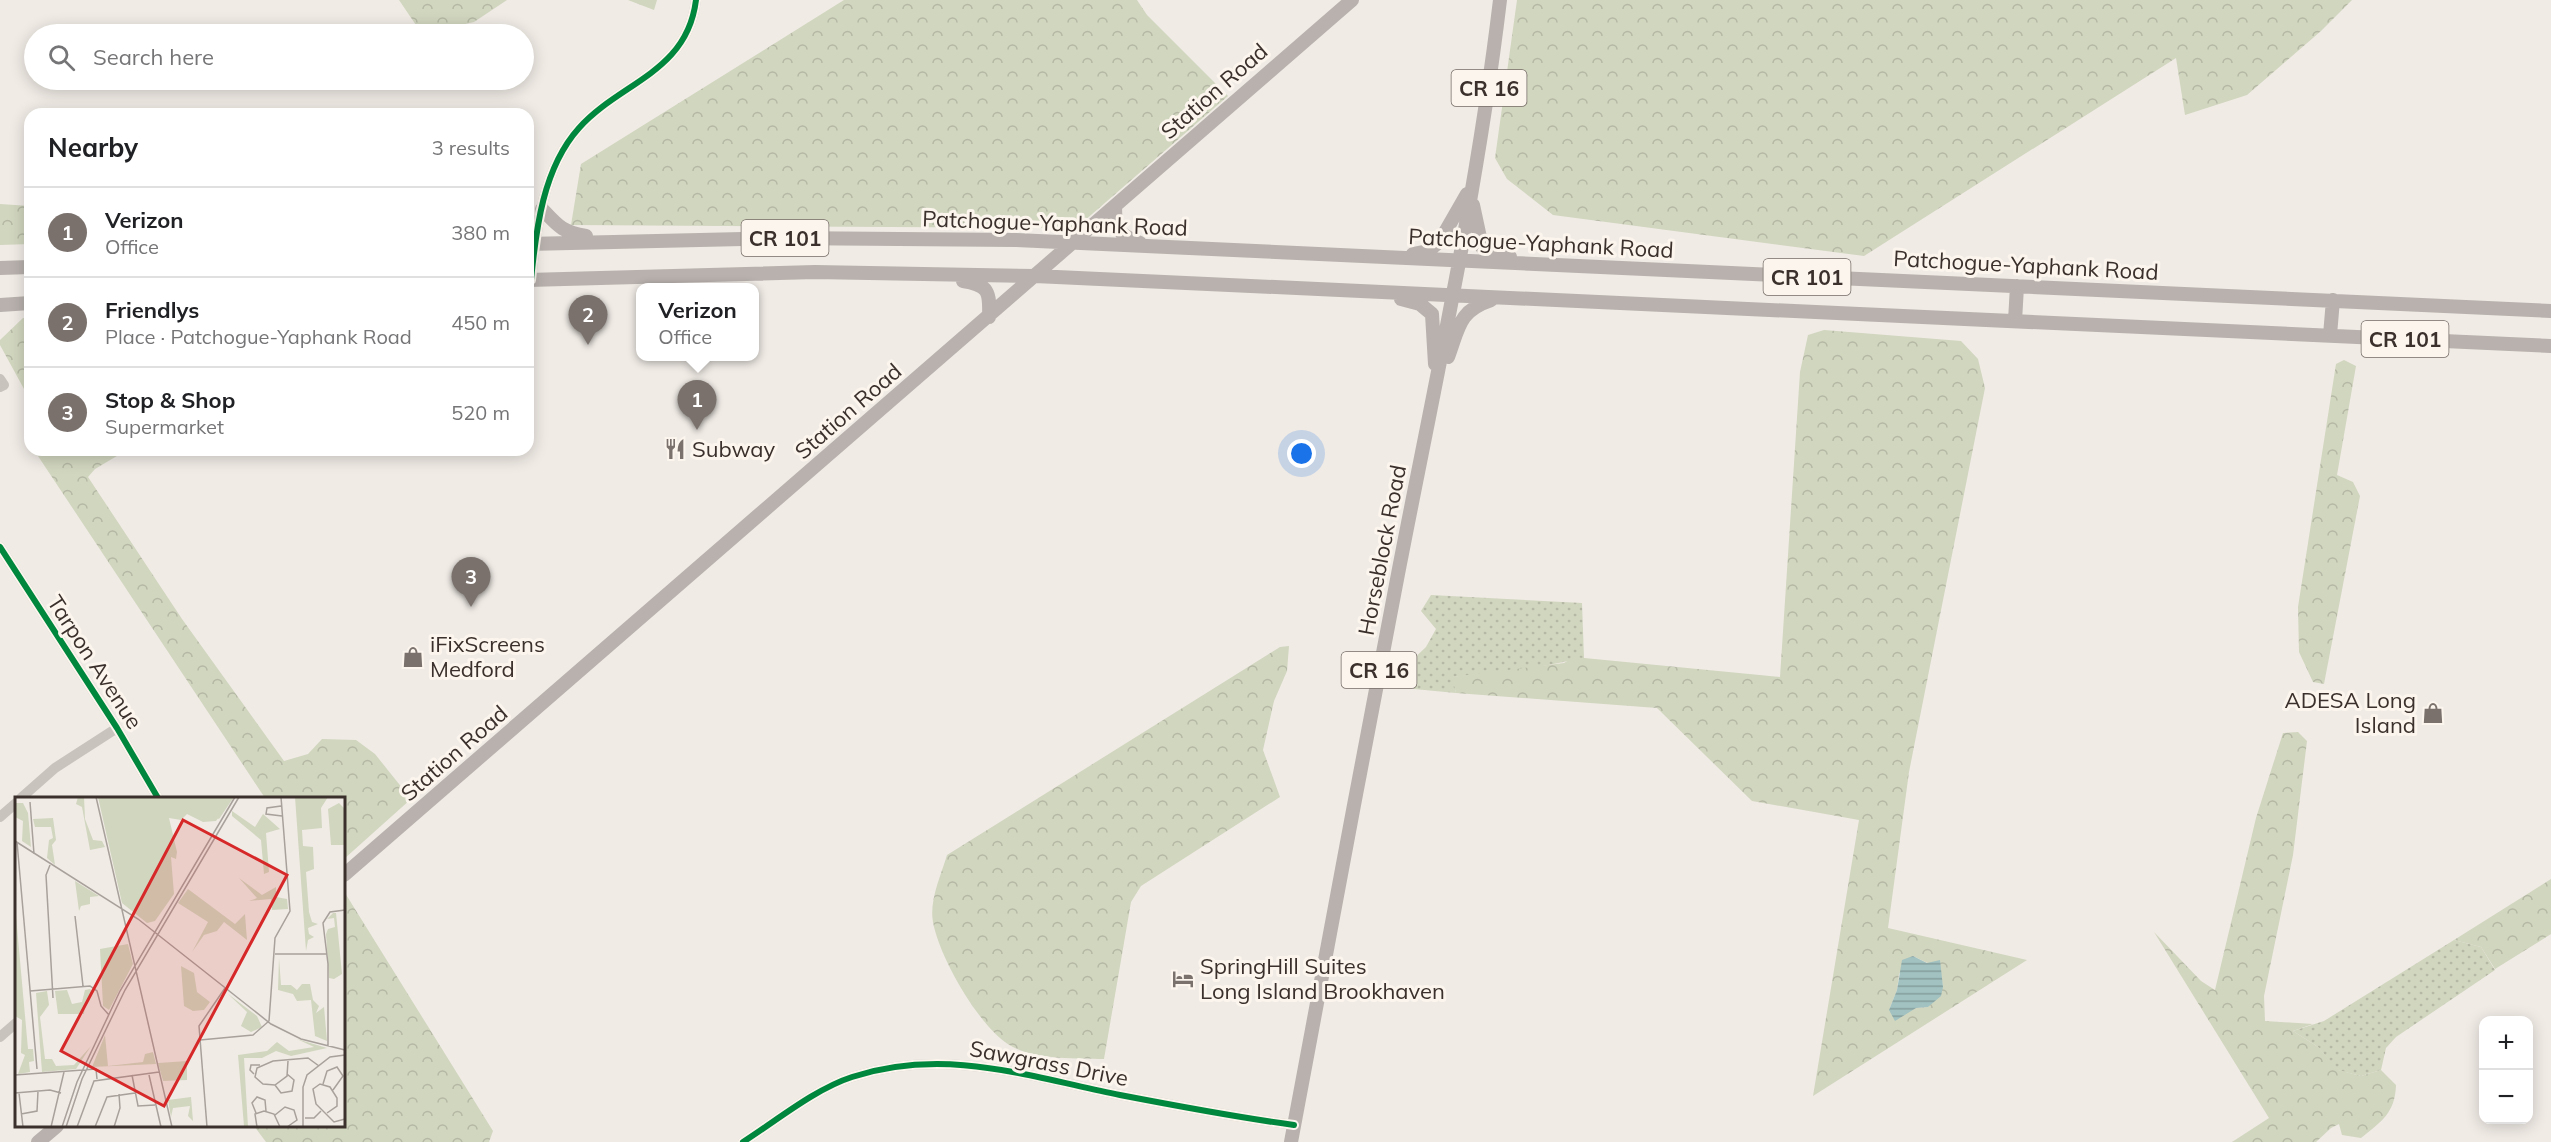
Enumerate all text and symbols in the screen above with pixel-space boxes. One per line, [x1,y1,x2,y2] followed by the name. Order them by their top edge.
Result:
[24,24,534,90] search box
[1155,37,1273,145] street label: Station Road
[45,41,78,74] icon: search
[93,43,214,71] text: Search here
[1452,70,1526,106] road number: CR 16
[48,131,138,164] text: Nearby
[432,135,510,160] text: 3 results
[922,204,1188,242] street label: Patchogue-Yaphank Road
[105,206,184,234] text: Verizon
[62,220,74,245] text: 1
[451,220,510,245] text: 380 m
[742,220,828,256] road number: CR 101
[1408,222,1674,264] street label: Patchogue-Yaphank Road
[105,234,159,259] text: Office
[1893,244,2159,286] street label: Patchogue-Yaphank Road
[1764,259,1850,295] road number: CR 101
[636,283,759,361] popup
[105,296,199,324] text: Friendlys
[568,296,608,345] pin: 2
[658,296,737,324] text: Verizon
[62,310,74,335] text: 2
[451,310,510,335] text: 450 m
[2362,321,2448,357] road number: CR 101
[105,324,412,349] text: Place · Patchogue-Yaphank Road
[658,324,712,349] text: Office
[789,357,907,465] street label: Station Road
[678,380,716,430] pin: 1
[105,386,235,414] text: Stop & Shop
[62,400,74,425] text: 3
[451,400,510,425] text: 520 m
[105,414,224,439] text: Supermarket
[692,435,775,463] place label: Subway
[663,437,687,461] restaurant icon: Subway
[1287,439,1316,468] your location
[1352,462,1412,638] street label: Horseblock Road
[452,558,490,607] pin: 3
[41,590,149,734] street label: Tarpon Avenue
[430,630,545,683] place label: iFixScreens Medford
[401,645,425,669] shop icon: iFixScreens Medford
[1342,652,1416,688] road number: CR 16
[2285,686,2416,739] place label: ADESA Long Island
[395,699,513,807] street label: Station Road
[2421,701,2445,725] shop icon: ADESA Long Island
[15,797,345,1127] inset map
[1200,952,1445,1005] place label: SpringHill Suites Long Island Brookhaven
[1171,967,1195,991] hotel icon: SpringHill Suites Long Island Brookhaven
[2479,1016,2533,1124] map controls
[2479,1016,2533,1070] button: +
[967,1034,1131,1092] street label: Sawgrass Drive
[2479,1070,2533,1124] button: −

